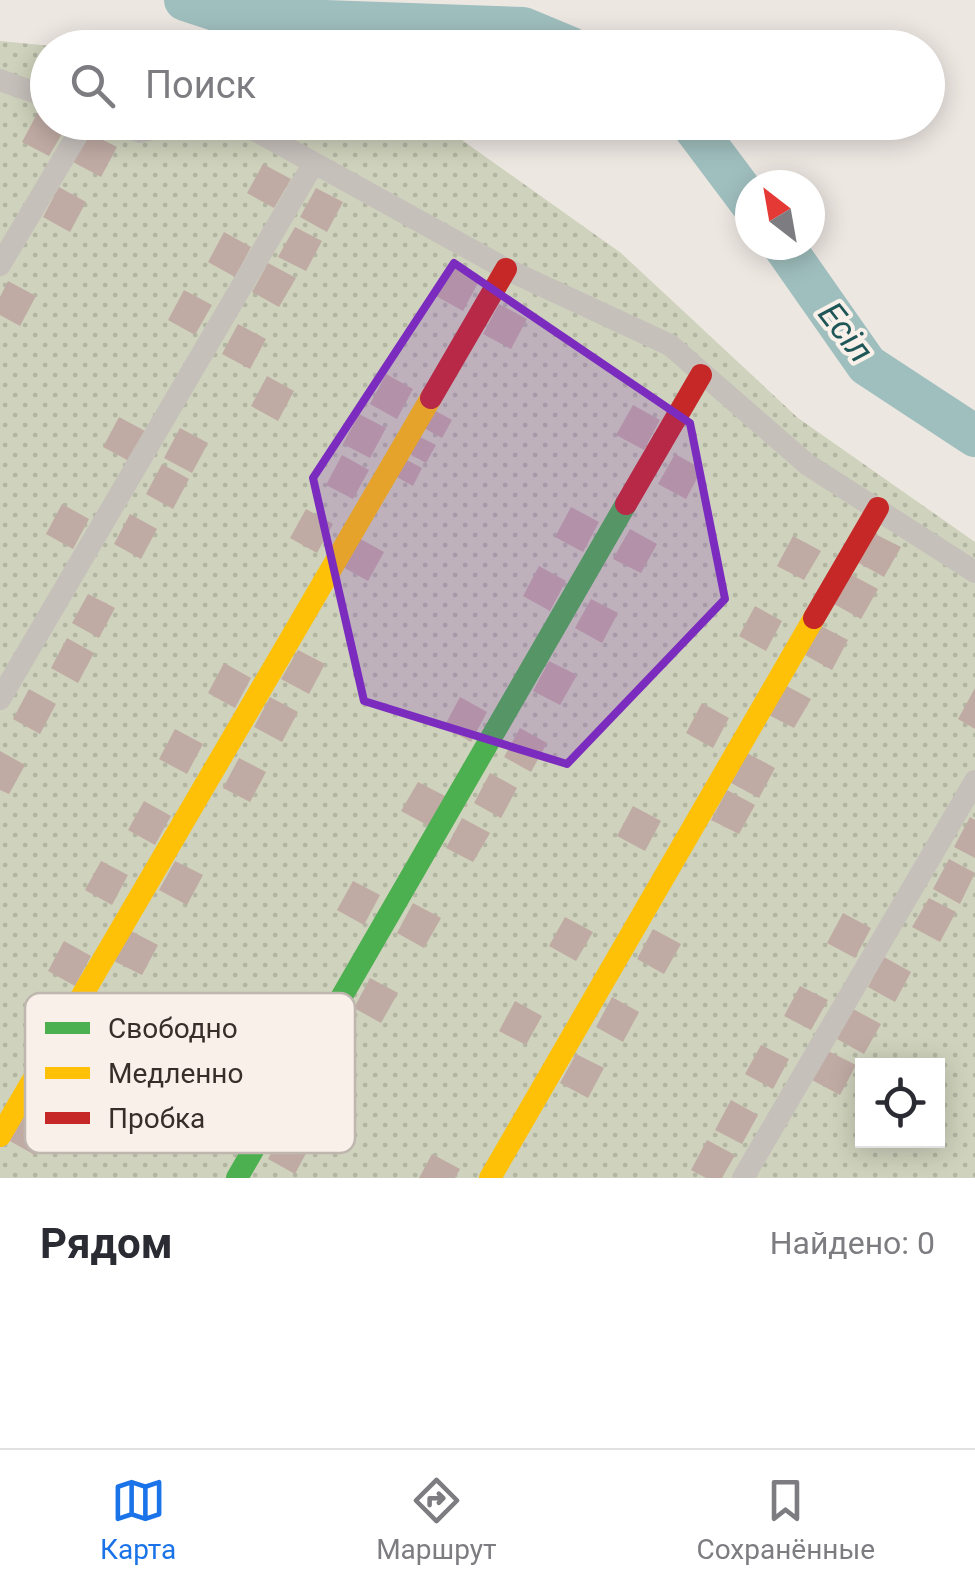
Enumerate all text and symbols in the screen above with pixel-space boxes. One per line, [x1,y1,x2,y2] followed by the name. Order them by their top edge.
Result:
[30,30,945,140] search box
[65,58,120,113] icon: search
[145,63,256,107] text: Поиск
[735,170,825,260] north arrow
[810,294,882,370] water label: Есіл
[25,993,355,1153] legend
[108,1012,238,1045] text: Свободно
[108,1057,244,1090] text: Медленно
[855,1058,945,1148] map controls
[855,1058,945,1148] button: locate
[108,1102,205,1135] text: Пробка
[40,1219,173,1268] text: Рядом
[770,1224,935,1262] text: Найдено: 0
[100,1473,176,1566] tab: Карта
[376,1473,497,1566] tab: Маршрут
[696,1473,875,1566] tab: Сохранённые

